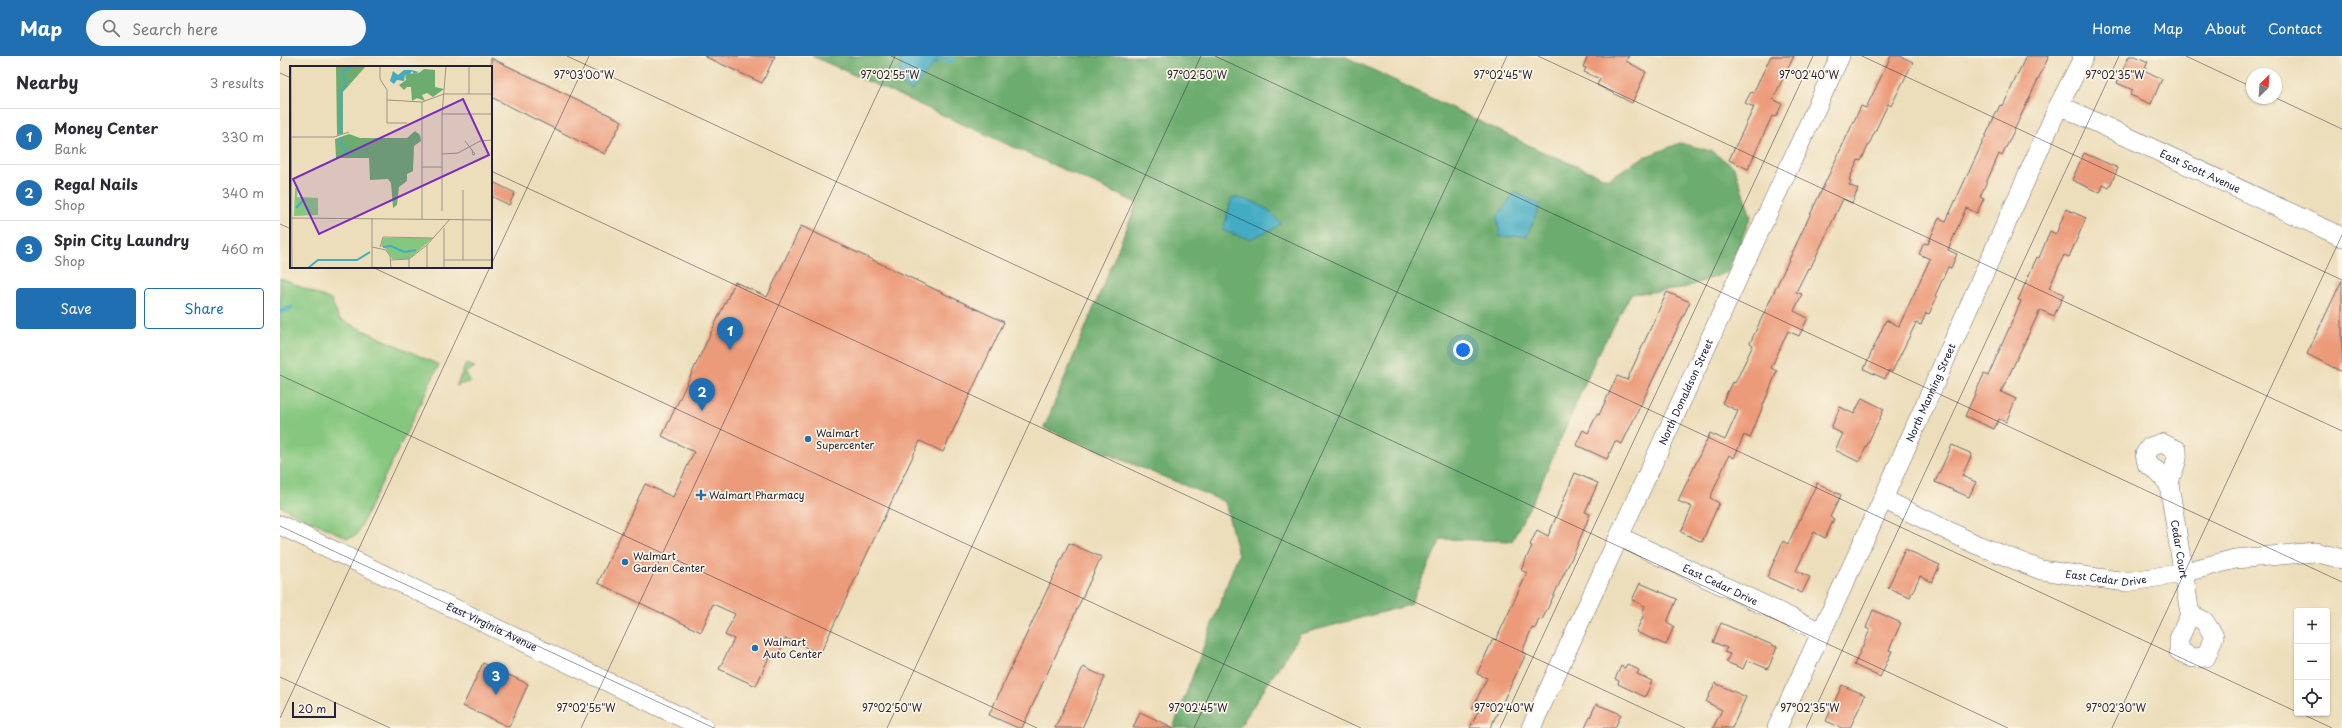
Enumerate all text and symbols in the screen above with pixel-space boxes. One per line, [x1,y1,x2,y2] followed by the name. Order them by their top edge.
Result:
[86,10,366,46] search box
[20,14,62,42] text: Map
[100,17,122,39] icon: search
[132,17,218,40] text: Search here
[2092,18,2131,39] text: Home
[2153,18,2183,39] text: Map
[2205,18,2246,39] text: About
[2268,18,2322,39] text: Contact
[290,66,492,268] inset map
[554,67,615,82] text: 97°03'00"W
[860,67,920,82] text: 97°02'55"W
[1167,67,1228,82] text: 97°02'50"W
[1473,67,1533,82] text: 97°02'45"W
[1779,67,1840,82] text: 97°02'40"W
[2085,67,2145,82] text: 97°02'35"W
[2246,68,2282,104] north arrow
[16,69,78,95] text: Nearby
[210,73,264,92] text: 3 results
[54,116,158,139] text: Money Center
[26,127,32,146] text: 1
[221,127,264,146] text: 330 m
[54,139,87,158] text: Bank
[2158,145,2244,196] street label: East Scott Avenue
[54,172,138,195] text: Regal Nails
[24,183,34,202] text: 2
[221,183,264,202] text: 340 m
[54,195,85,214] text: Shop
[54,228,189,251] text: Spin City Laundry
[25,239,33,258] text: 3
[221,239,264,258] text: 460 m
[54,251,85,270] text: Shop
[16,288,136,329] button: Save
[144,288,264,329] button: Share
[717,317,743,350] pin: 1
[1654,336,1716,447] street label: North Donaldson Street
[1453,340,1473,360] your location
[1902,341,1959,444] street label: North Manning Street
[689,378,715,411] pin: 2
[816,425,874,452] place label: Walmart Supercenter
[803,434,813,444] marker: Walmart Supercenter
[709,487,805,502] place label: Walmart Pharmacy
[696,490,706,500] marker: Walmart Pharmacy
[2168,519,2192,580] street label: Cedar Court
[633,548,705,575] place label: Walmart Garden Center
[620,557,630,567] marker: Walmart Garden Center
[1680,560,1761,608] street label: East Cedar Drive
[2065,566,2148,589] street label: East Cedar Drive
[444,598,541,654] street label: East Virginia Avenue
[2294,608,2330,716] map controls
[2294,608,2330,644] button: +
[763,634,822,661] place label: Walmart Auto Center
[750,643,760,653] marker: Walmart Auto Center
[2294,644,2330,680] button: −
[483,662,509,695] pin: 3
[2294,680,2330,716] button: locate
[292,700,336,719] scale bar
[298,700,326,717] text: 20 m
[556,700,616,715] text: 97°02'55"W
[862,700,923,715] text: 97°02'50"W
[1168,700,1228,715] text: 97°02'45"W
[1474,700,1535,715] text: 97°02'40"W
[1780,700,1840,715] text: 97°02'35"W
[2086,700,2147,715] text: 97°02'30"W

